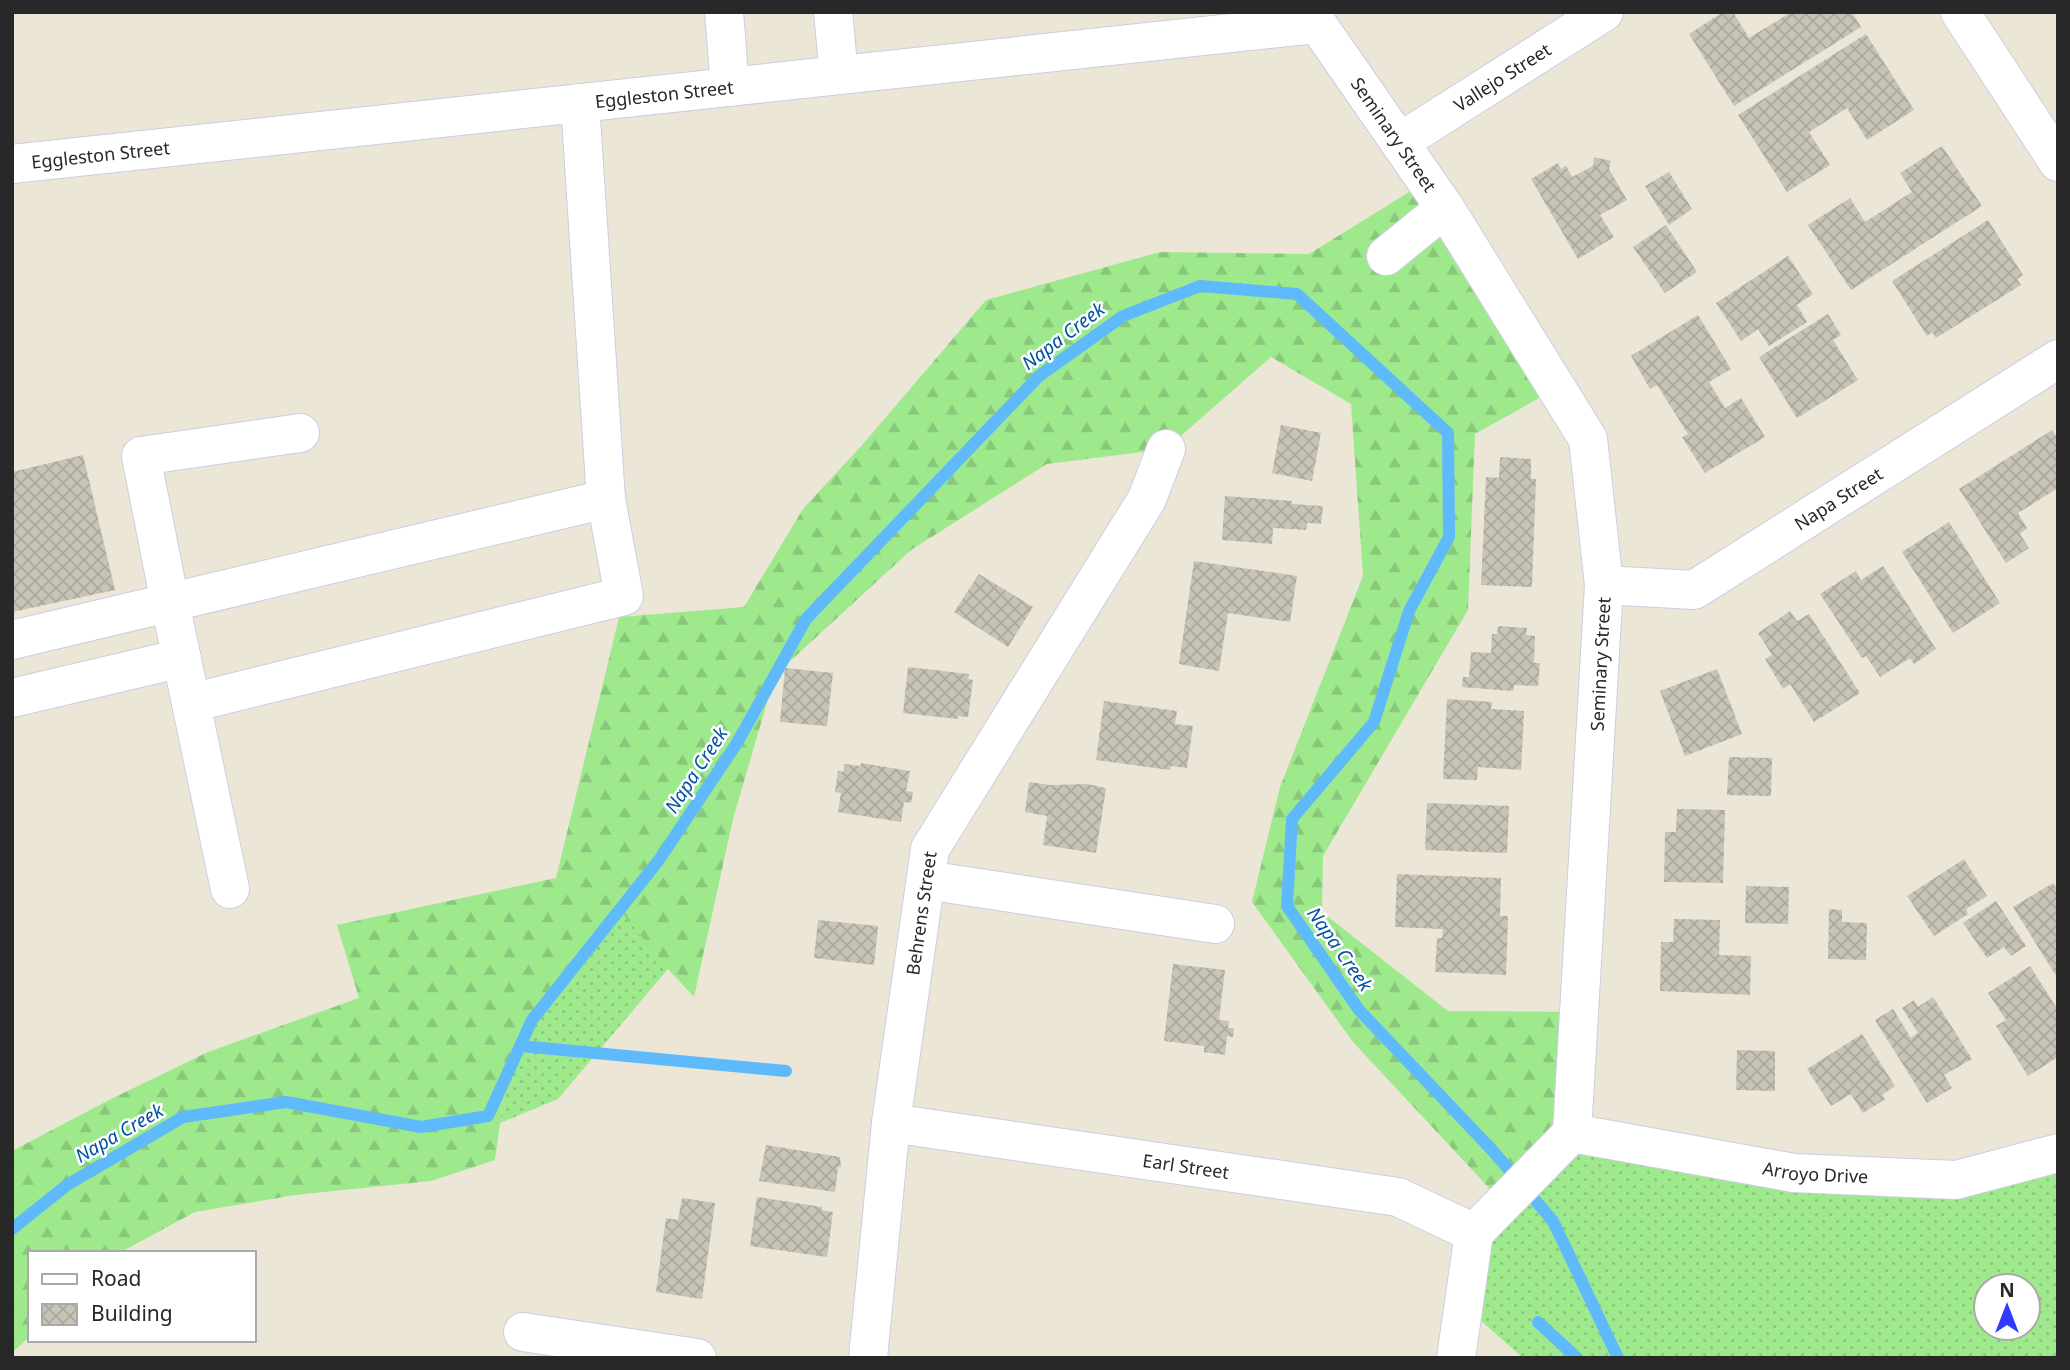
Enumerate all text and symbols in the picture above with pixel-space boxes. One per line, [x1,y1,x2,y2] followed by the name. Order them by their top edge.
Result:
[1449,37,1556,117] street label: Vallejo Street
[1346,72,1442,197] street label: Seminary Street
[594,75,735,113] street label: Eggleston Street
[30,135,171,174] street label: Eggleston Street
[1016,296,1110,376] water label: Napa Creek
[1790,461,1887,535] street label: Napa Street
[1585,596,1616,732] street label: Seminary Street
[658,721,734,818] water label: Napa Creek
[900,849,942,977] street label: Behrens Street
[1301,902,1379,997] water label: Napa Creek
[70,1097,168,1169] water label: Napa Creek
[1141,1148,1231,1184] street label: Earl Street
[1761,1156,1869,1188] street label: Arroyo Drive
[28,1251,256,1342] legend
[91,1264,141,1292] text: Road
[1972,1272,2042,1342] north arrow
[1999,1277,2015,1303] text: N
[91,1299,173,1327] text: Building

